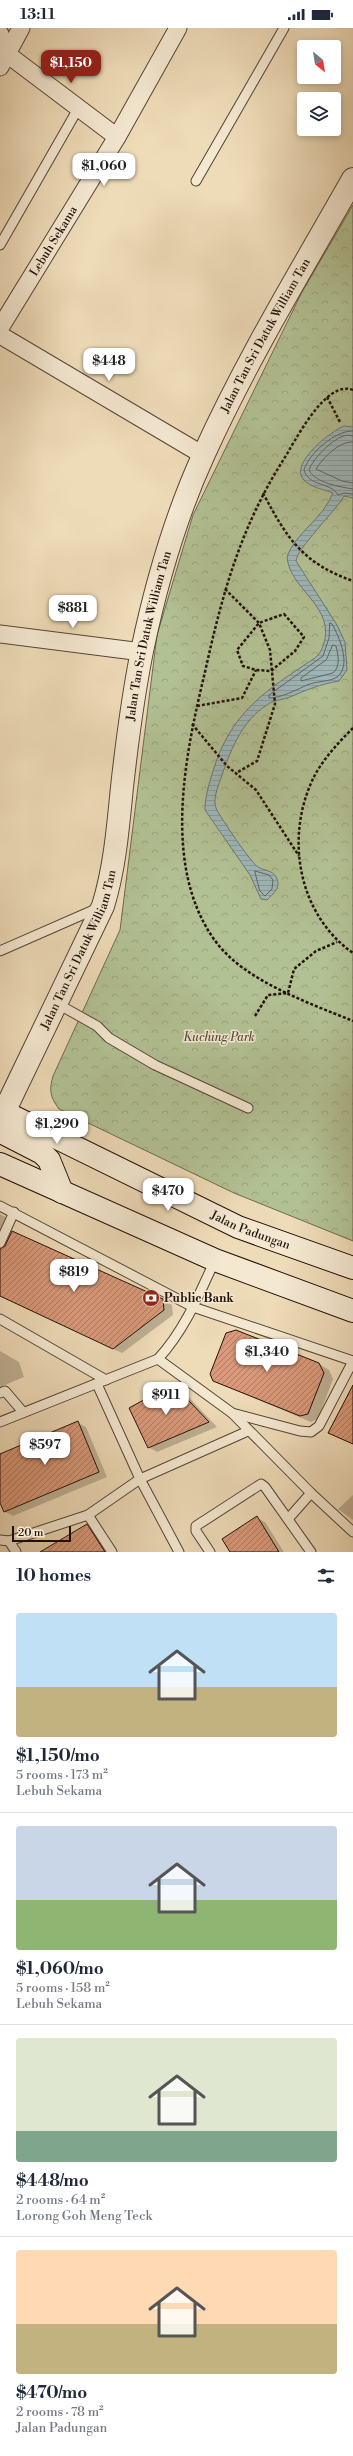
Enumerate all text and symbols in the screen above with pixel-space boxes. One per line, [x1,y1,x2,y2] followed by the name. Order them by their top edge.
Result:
[20,5,55,24] text: 13:11
[297,40,341,84] north arrow
[297,40,341,136] map controls
[38,50,104,84] pin: $1,150
[50,55,92,71] text: $1,150
[297,92,341,136] button: layers
[71,153,137,187] pin: $1,060
[81,158,127,174] text: $1,060
[26,202,81,279] street label: Lebuh Sekama
[217,256,313,416] street label: Jalan Tan Sri Datuk William Tan
[85,348,133,382] pin: $448
[92,353,126,369] text: $448
[123,549,174,723] street label: Jalan Tan Sri Datuk William Tan
[49,595,97,629] pin: $881
[58,600,88,616] text: $881
[37,868,119,1033] street label: Jalan Tan Sri Datuk William Tan
[183,1030,255,1045] park label: Kuching Park
[24,1111,90,1145] pin: $1,290
[35,1116,79,1132] text: $1,290
[144,1178,192,1212] pin: $470
[152,1183,184,1199] text: $470
[207,1207,292,1253] street label: Jalan Padungan
[50,1259,98,1293] pin: $819
[59,1264,89,1280] text: $819
[141,1288,161,1308] bank icon: Public Bank
[164,1291,234,1306] place label: Public Bank
[234,1339,300,1373] pin: $1,340
[245,1344,289,1360] text: $1,340
[142,1382,190,1416] pin: $911
[152,1387,180,1403] text: $911
[21,1432,69,1466] pin: $597
[29,1437,61,1453] text: $597
[12,1524,71,1543] scale bar
[18,1526,43,1540] text: 20 m
[16,1565,91,1587] text: 10 homes
[315,1565,337,1587] icon: filters
[141,1639,213,1711] icon: home
[16,1745,100,1767] text: $1,150/mo
[16,1767,108,1783] text: 5 rooms · 173 m²
[16,1783,102,1799] text: Lebuh Sekama
[141,1852,213,1924] icon: home
[16,1958,104,1980] text: $1,060/mo
[16,1980,110,1996] text: 5 rooms · 158 m²
[16,1996,102,2012] text: Lebuh Sekama
[141,2064,213,2136] icon: home
[16,2170,89,2192] text: $448/mo
[16,2192,105,2208] text: 2 rooms · 64 m²
[16,2208,152,2224] text: Lorong Goh Meng Teck
[141,2276,213,2348] icon: home
[16,2382,87,2404] text: $470/mo
[16,2404,104,2420] text: 2 rooms · 78 m²
[16,2420,107,2436] text: Jalan Padungan

